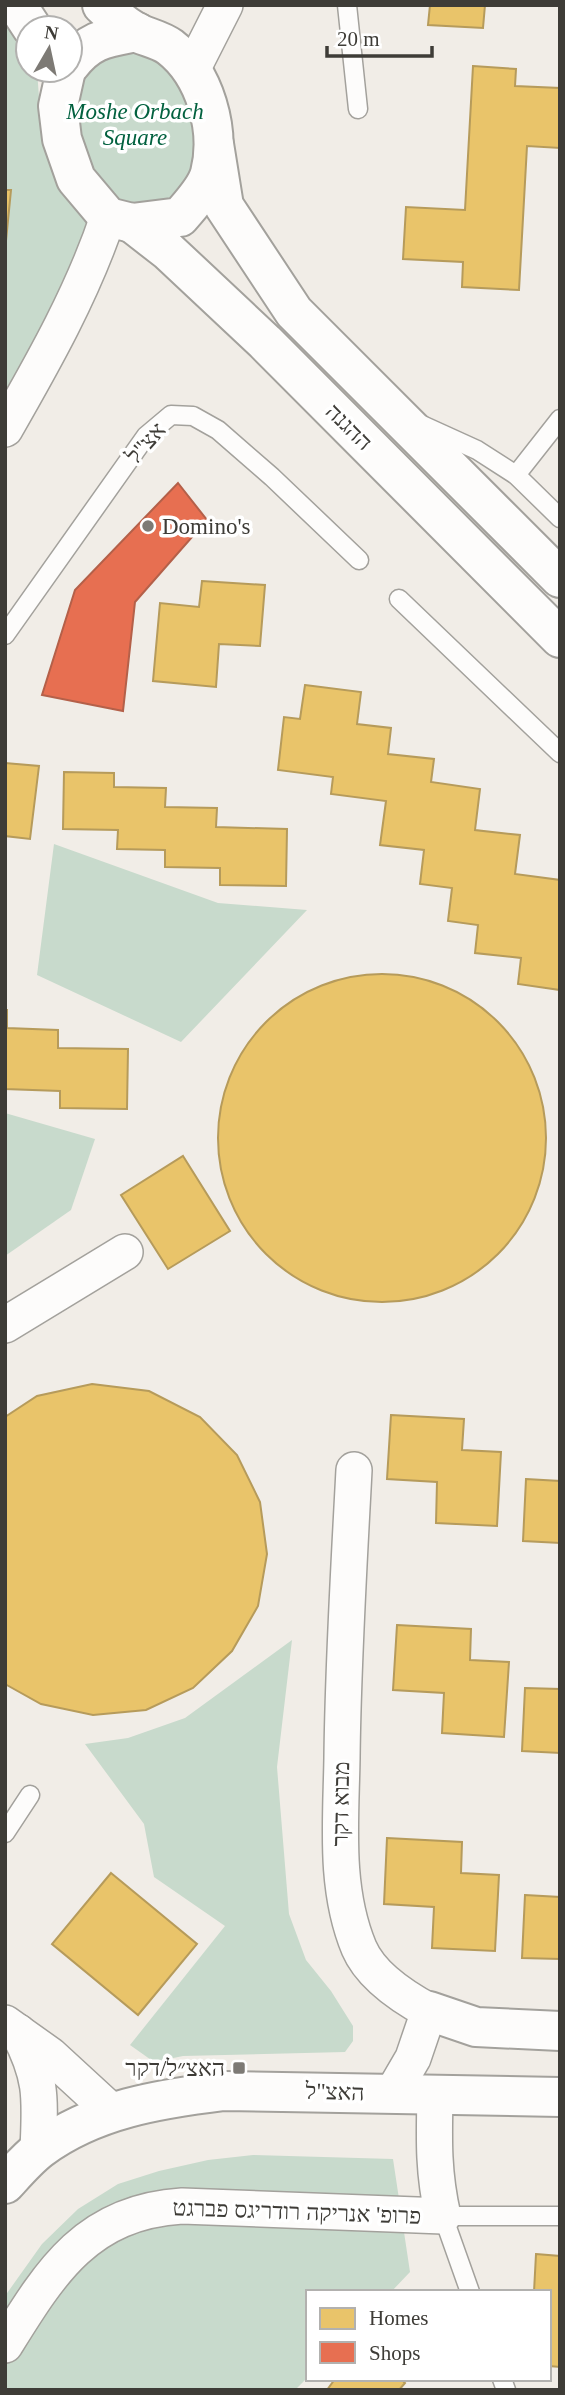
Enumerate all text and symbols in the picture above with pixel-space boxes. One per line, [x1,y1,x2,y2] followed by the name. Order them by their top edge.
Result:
[14,14,84,84] north arrow
[327,14,432,58] scale bar
[43,21,60,44] text: N
[337,27,380,51] text: 20 m
[65,99,204,150] park label: Moshe Orbach Square
[321,399,377,455] street label: ההגנה
[121,418,171,469] street label: אצ"ל
[162,514,251,539] place label: Domino's
[140,518,156,534] marker: Domino's
[328,1761,354,1847] street label: מבוא דקר
[125,2056,225,2081] place label: האצ״ל/דקר
[231,2060,247,2076] marker: האצ״ל/דקר
[304,2078,365,2106] street label: האצ"ל
[172,2195,422,2229] street label: פרופ' אנריקה רודריגס פברגט
[306,2290,551,2381] legend
[369,2306,429,2330] text: Homes
[369,2341,420,2365] text: Shops

